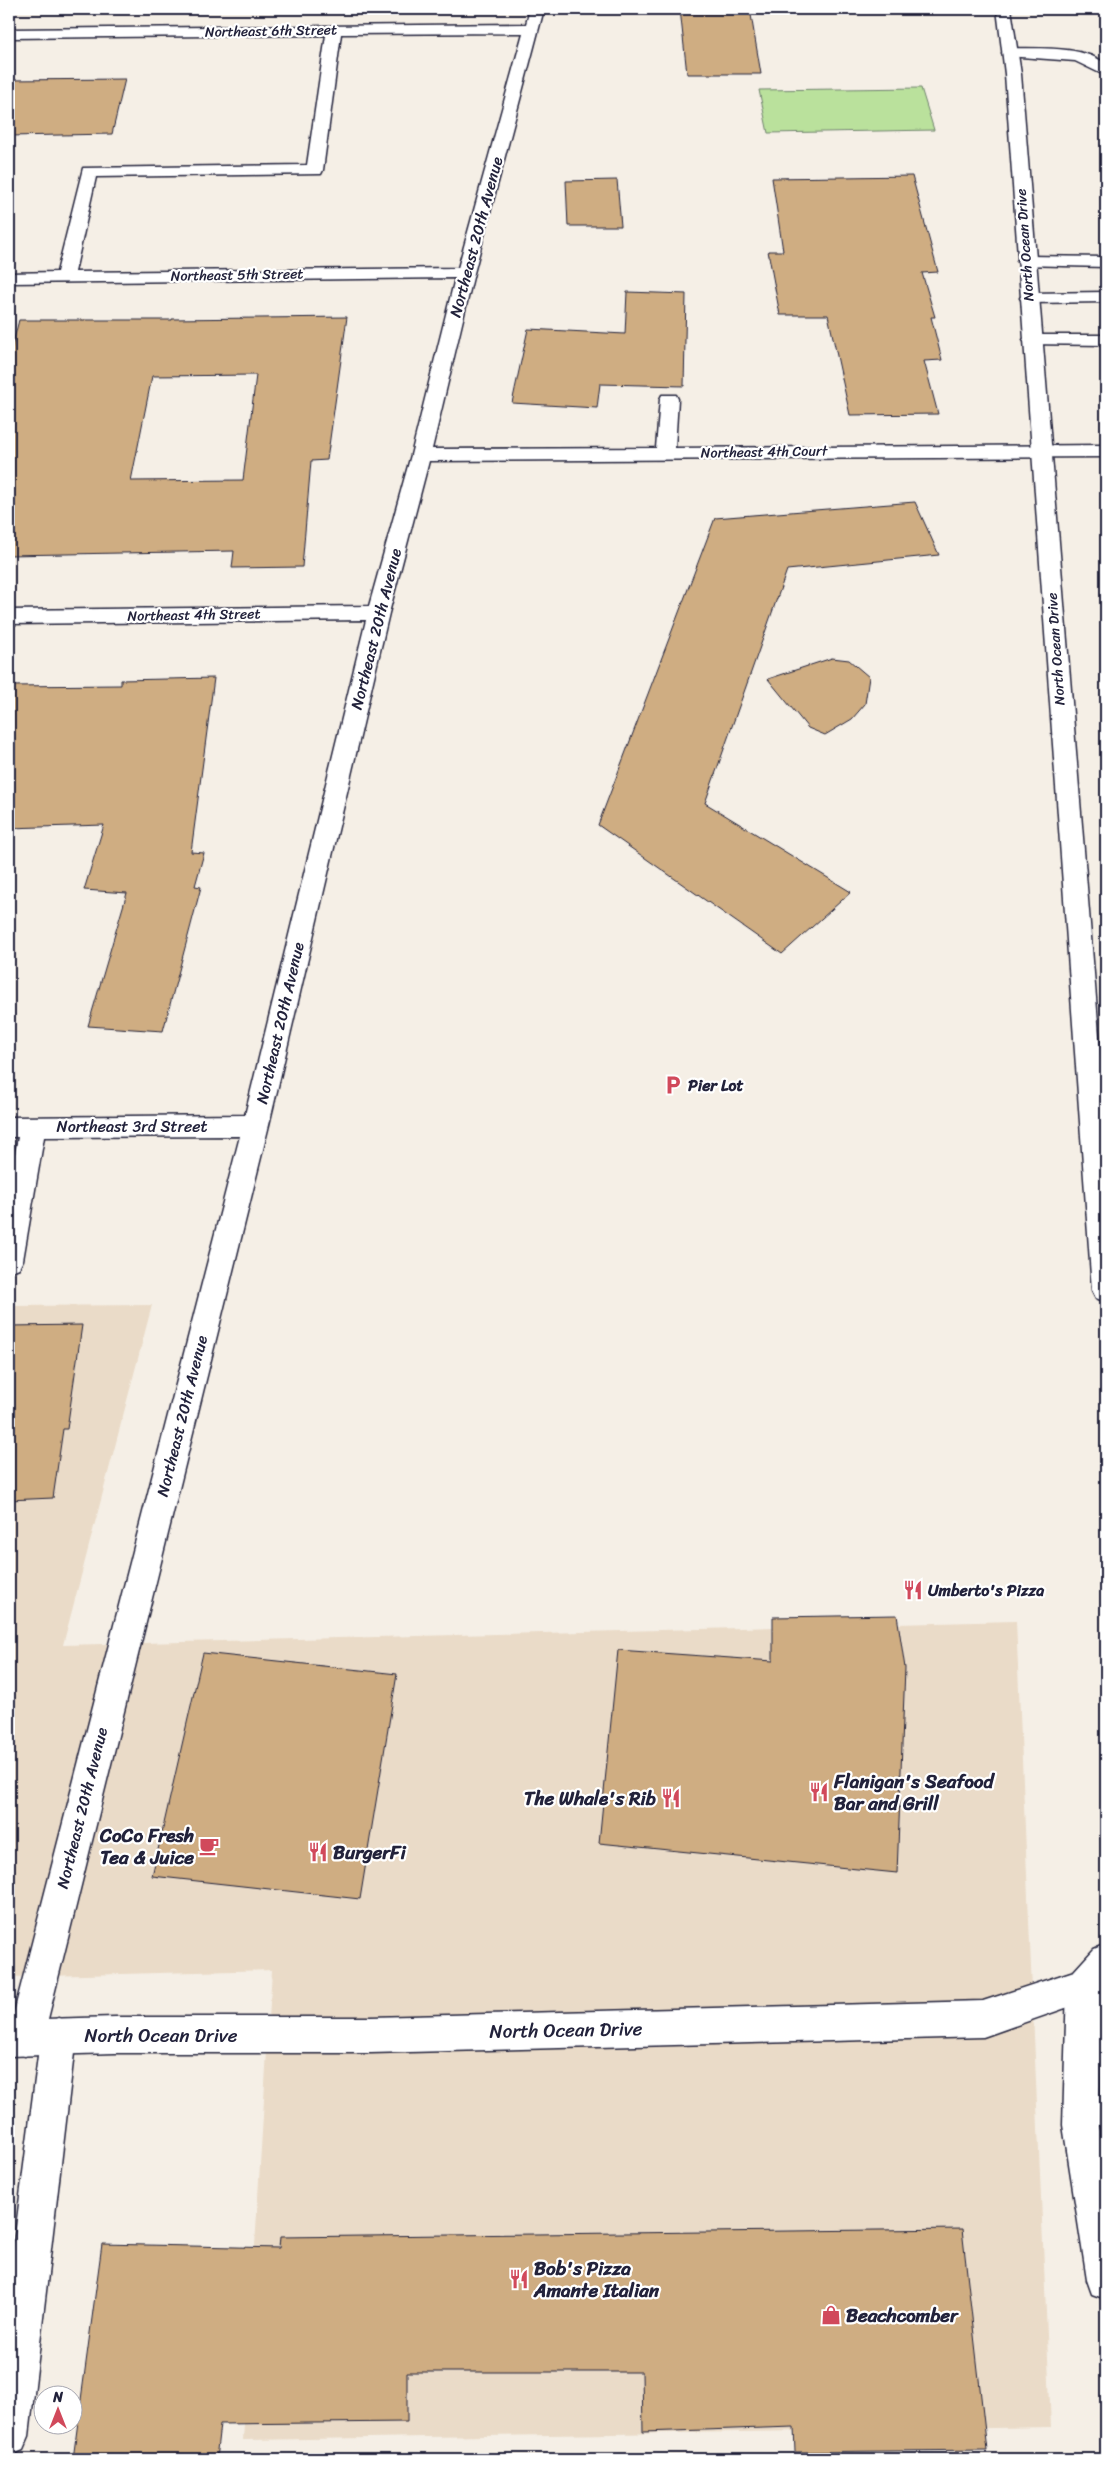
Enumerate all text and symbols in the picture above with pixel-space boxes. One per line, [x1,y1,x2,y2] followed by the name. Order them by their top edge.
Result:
[205,17,337,45] street label: Northeast 6th Street
[441,153,511,321] street label: Northeast 20th Avenue
[1009,188,1041,302] street label: North Ocean Drive
[170,261,304,289] street label: Northeast 5th Street
[701,438,829,466] street label: Northeast 4th Court
[342,545,410,713] street label: Northeast 20th Avenue
[1040,592,1072,706] street label: North Ocean Drive
[127,601,261,629] street label: Northeast 4th Street
[247,939,313,1107] street label: Northeast 20th Avenue
[688,1071,743,1100] place label: Pier Lot
[662,1074,684,1096] parking icon: Pier Lot
[57,1112,207,1141] street label: Northeast 3rd Street
[148,1332,216,1500] street label: Northeast 20th Avenue
[928,1576,1044,1605] place label: Umberto's Pizza
[902,1579,924,1601] restaurant icon: Umberto's Pizza
[48,1724,116,1892] street label: Northeast 20th Avenue
[833,1765,996,1820] place label: Flanigan's Seafood Bar and Grill
[808,1781,830,1803] restaurant icon: Flanigan's Seafood Bar and Grill
[524,1782,656,1815] place label: The Whale's Rib
[660,1787,682,1809] restaurant icon: The Whale's Rib
[99,1819,194,1874] place label: CoCo Fresh Tea & Juice
[198,1835,220,1857] cafe icon: CoCo Fresh Tea & Juice
[333,1836,406,1869] place label: BurgerFi
[307,1841,329,1863] restaurant icon: BurgerFi
[489,2012,643,2048] street label: North Ocean Drive
[84,2019,238,2052] street label: North Ocean Drive
[533,2252,660,2307] place label: Bob's Pizza Amante Italian
[508,2268,530,2290] restaurant icon: Bob's Pizza Amante Italian
[846,2299,959,2332] place label: Beachcomber
[820,2304,842,2326] shop icon: Beachcomber
[52,2385,63,2410] text: N
[32,2386,82,2436] north arrow

